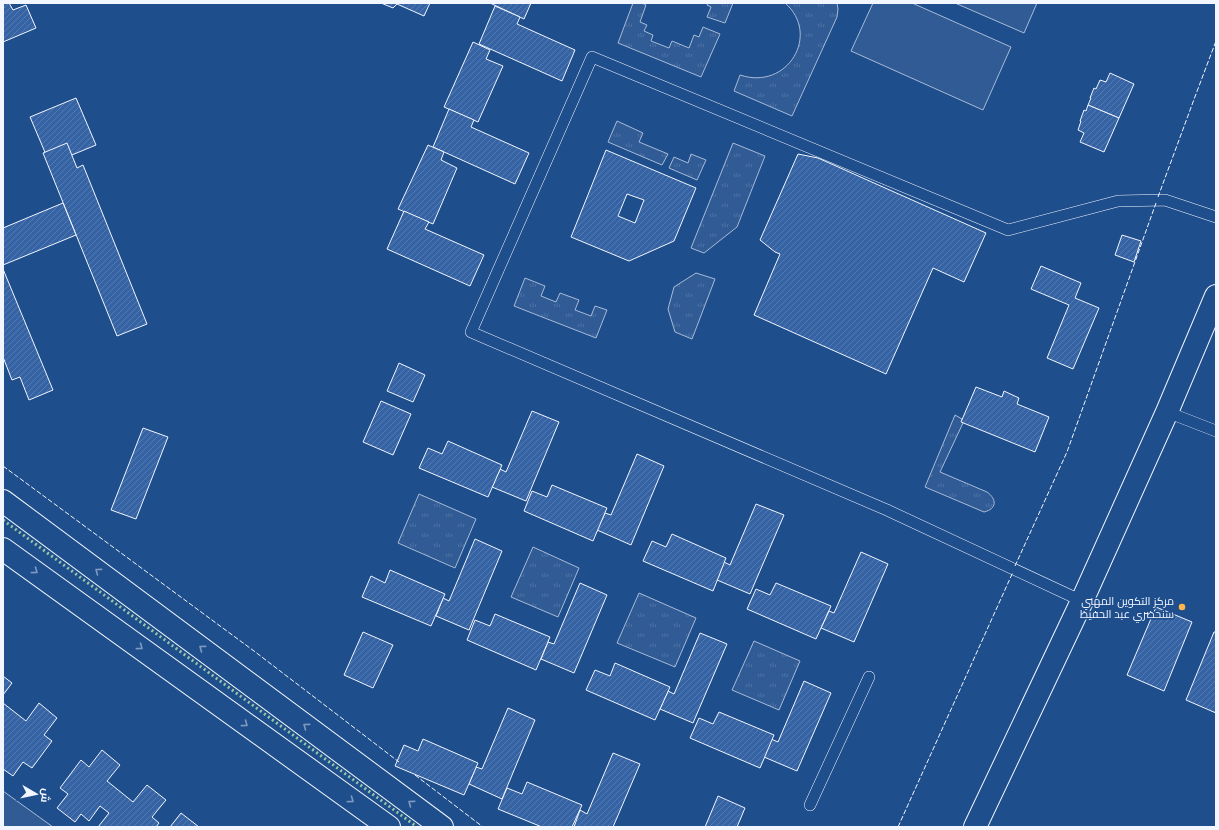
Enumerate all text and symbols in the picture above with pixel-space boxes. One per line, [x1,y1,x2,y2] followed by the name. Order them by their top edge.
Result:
[30,566,37,573] one-way arrow
[95,569,102,576] one-way arrow
[1080,594,1174,623] place label: مركز التكوين المهني سنحضري عبد الحفيظ
[1177,602,1187,612] marker: مركز التكوين المهني سنحضري عبد الحفيظ
[136,643,143,650] one-way arrow
[199,646,206,653] one-way arrow
[241,719,248,726] one-way arrow
[304,724,311,731] one-way arrow
[16,774,56,814] north arrow
[38,787,54,804] text: ش
[346,795,353,802] one-way arrow
[408,801,415,808] one-way arrow

